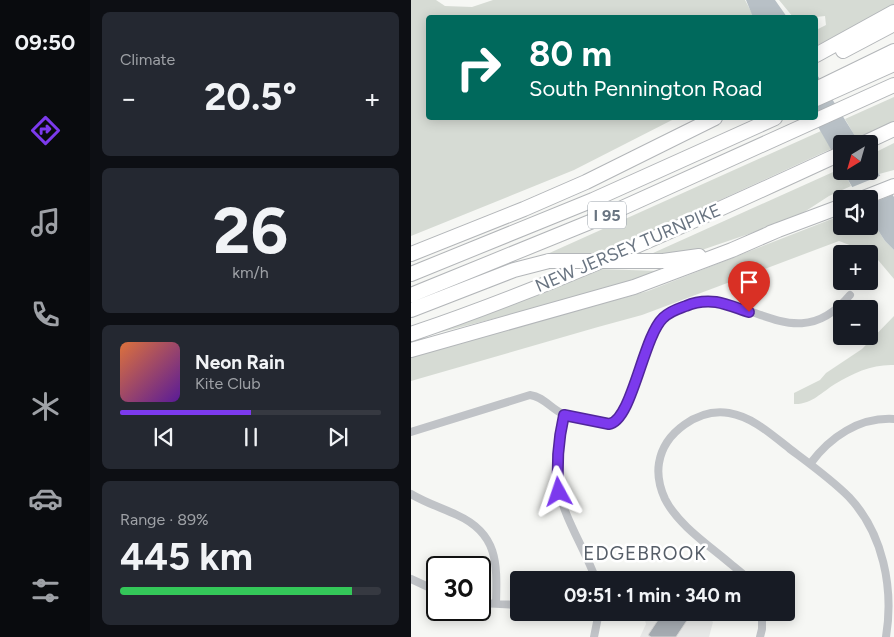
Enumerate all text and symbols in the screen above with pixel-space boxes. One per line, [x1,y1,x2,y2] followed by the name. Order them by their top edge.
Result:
[15,29,75,56] text: 09:50
[529,33,612,75] text: 80 m
[446,35,511,100] icon: right
[120,50,175,69] text: Climate
[204,74,297,120] text: 20.5°
[529,75,762,102] text: South Pennington Road
[120,81,137,115] text: −
[364,81,381,115] text: +
[28,113,63,148] icon: directions
[833,135,879,180] north arrow
[833,135,878,345] map controls
[833,190,878,235] button: sound
[213,191,288,269] text: 26
[532,199,724,297] street label: NEW JERSEY TURNPIKE
[588,202,626,228] road number: I 95
[28,205,63,240] icon: music
[833,245,878,290] button: +
[728,261,770,312] pin
[232,263,269,282] text: km/h
[735,268,763,296] icon: arrive
[28,297,63,332] icon: phone
[833,300,878,345] button: −
[195,351,285,374] text: Neon Rain
[195,374,261,393] text: Kite Club
[28,389,63,424] icon: climate
[150,423,178,451] icon: previous
[237,423,265,451] icon: pause
[324,423,352,451] icon: next
[532,465,584,517] position arrow
[28,481,63,516] icon: car
[120,510,209,529] text: Range · 89%
[120,534,253,580] text: 445 km
[583,542,707,565] district label: EDGEBROOK
[426,556,491,621] speed limit sign: 30
[28,573,63,608] icon: filters
[564,584,741,607] text: 09:51 · 1 min · 340 m

